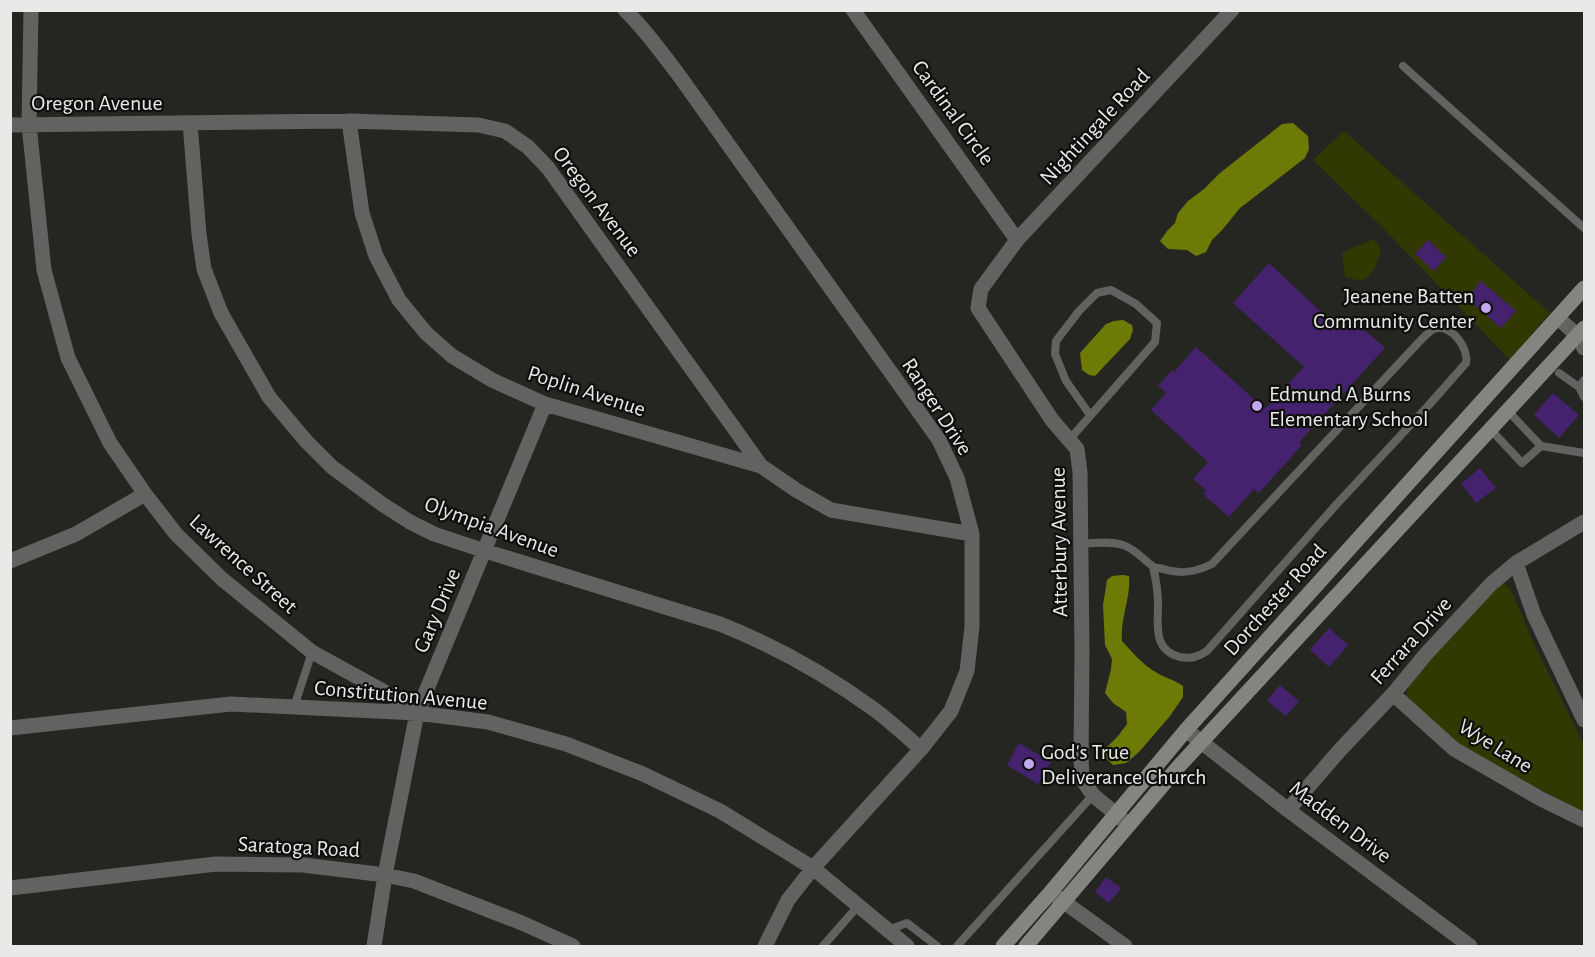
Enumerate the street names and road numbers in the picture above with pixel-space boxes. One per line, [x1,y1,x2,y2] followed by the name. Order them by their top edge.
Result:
[908,56,998,169] street label: Cardinal Circle
[1036,64,1154,189] street label: Nightingale Road
[31,92,163,114] street label: Oregon Avenue
[549,143,646,261] street label: Oregon Avenue
[898,354,976,459] street label: Ranger Drive
[525,362,648,420] street label: Poplin Avenue
[1047,467,1071,617] street label: Atterbury Avenue
[422,493,562,561] street label: Olympia Avenue
[185,510,301,618] street label: Lawrence Street
[1219,540,1330,660] street label: Dorchester Road
[409,565,464,656] street label: Gary Drive
[1366,593,1455,689] street label: Ferrara Drive
[313,676,488,714] street label: Constitution Avenue
[1455,715,1536,777] street label: Wye Lane
[1285,777,1395,867] street label: Madden Drive
[237,833,361,861] street label: Saratoga Road

